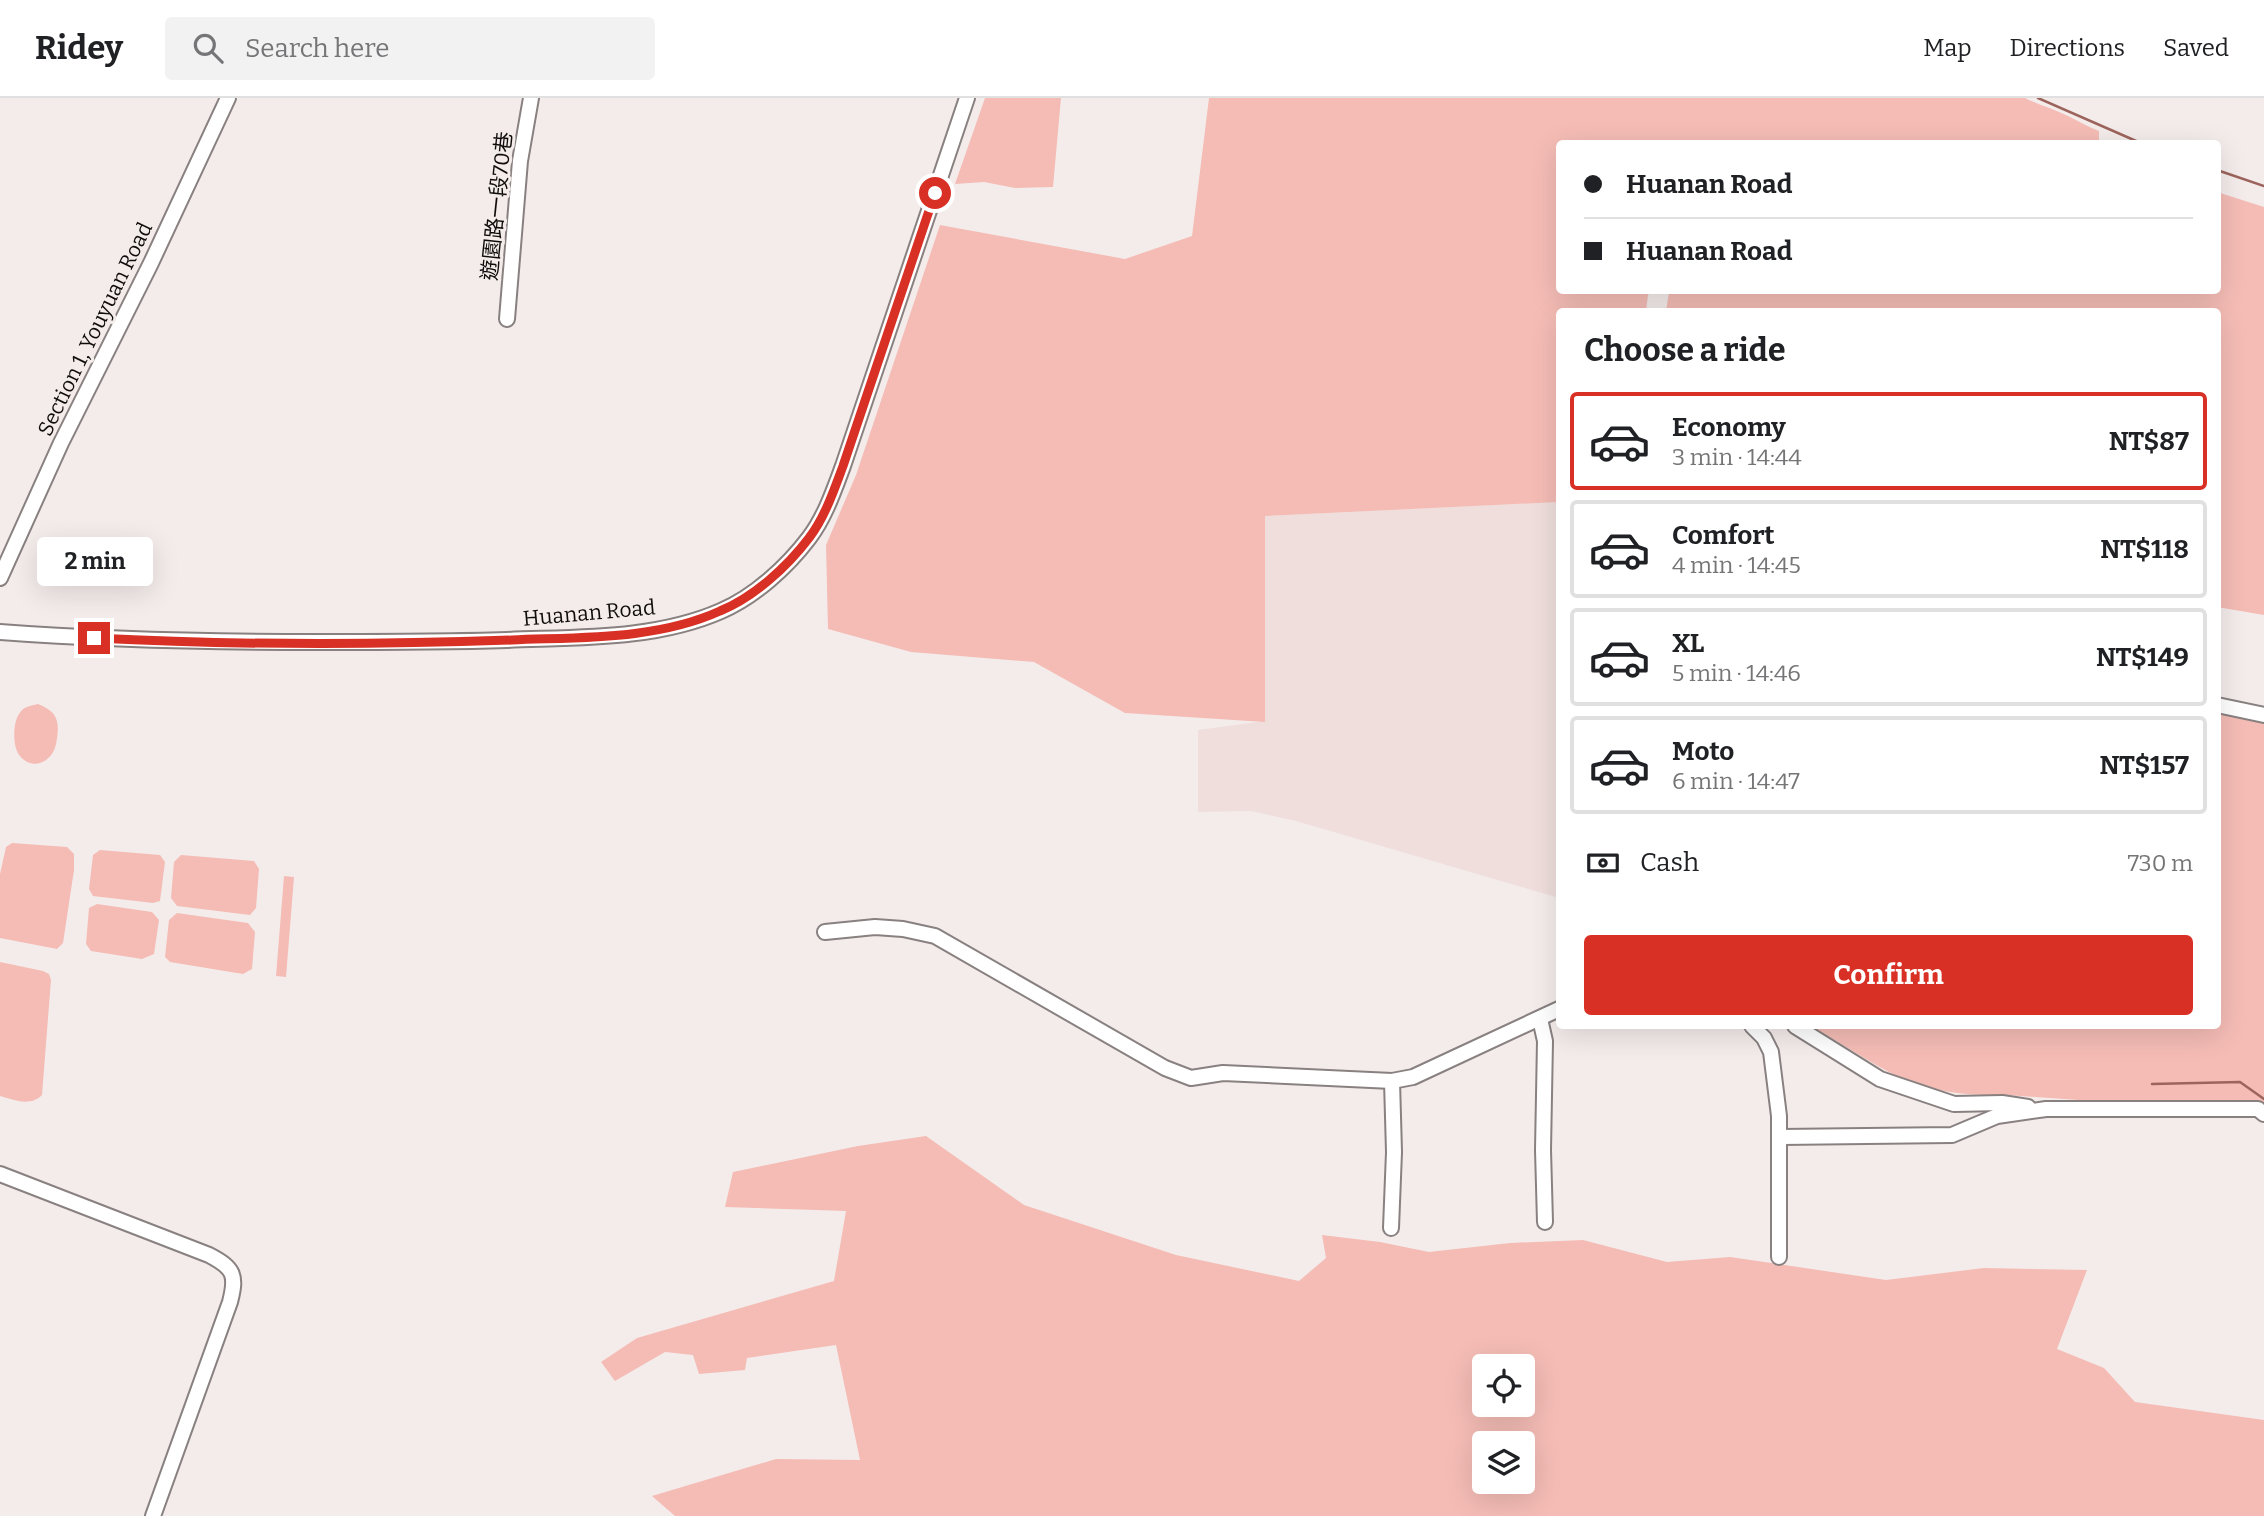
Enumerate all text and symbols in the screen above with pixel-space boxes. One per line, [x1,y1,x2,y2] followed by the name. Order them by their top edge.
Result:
[165,17,655,80] search box
[35,28,123,68] text: Ridey
[189,29,227,67] icon: search
[245,33,389,64] text: Search here
[1923,34,1972,62] text: Map
[2010,34,2125,62] text: Directions
[2163,34,2229,62] text: Saved
[476,130,518,282] street label: 遊園路一段70巷
[1626,169,1792,200] text: Huanan Road
[919,177,951,209] route start
[32,218,158,440] street label: Section 1, Youyuan Road
[1626,236,1792,267] text: Huanan Road
[1584,331,1785,369] text: Choose a ride
[1588,410,1651,473] icon: car
[1672,412,1786,443] text: Economy
[2109,426,2189,457] text: NT$87
[1672,443,1802,471] text: 3 min · 14:44
[1588,518,1651,581] icon: car
[1672,520,1775,551] text: Comfort
[2100,534,2189,565] text: NT$118
[36,536,152,586] callout: 2 min
[64,547,126,575] text: 2 min
[1672,551,1801,579] text: 4 min · 14:45
[522,594,656,632] street label: Huanan Road
[78,622,110,654] route end
[1588,626,1651,689] icon: car
[1672,628,1704,659] text: XL
[2096,642,2189,673] text: NT$149
[1672,659,1801,687] text: 5 min · 14:46
[1588,734,1651,797] icon: car
[1672,736,1734,767] text: Moto
[2100,750,2189,781] text: NT$157
[1672,767,1800,795] text: 6 min · 14:47
[1584,844,1622,882] icon: cash
[1640,847,1699,878] text: Cash
[2128,849,2193,877] text: 730 m
[1584,935,2193,1015] button: Confirm
[1472,1354,1535,1494] map controls
[1472,1354,1535,1417] button: locate
[1472,1431,1535,1494] button: layers

